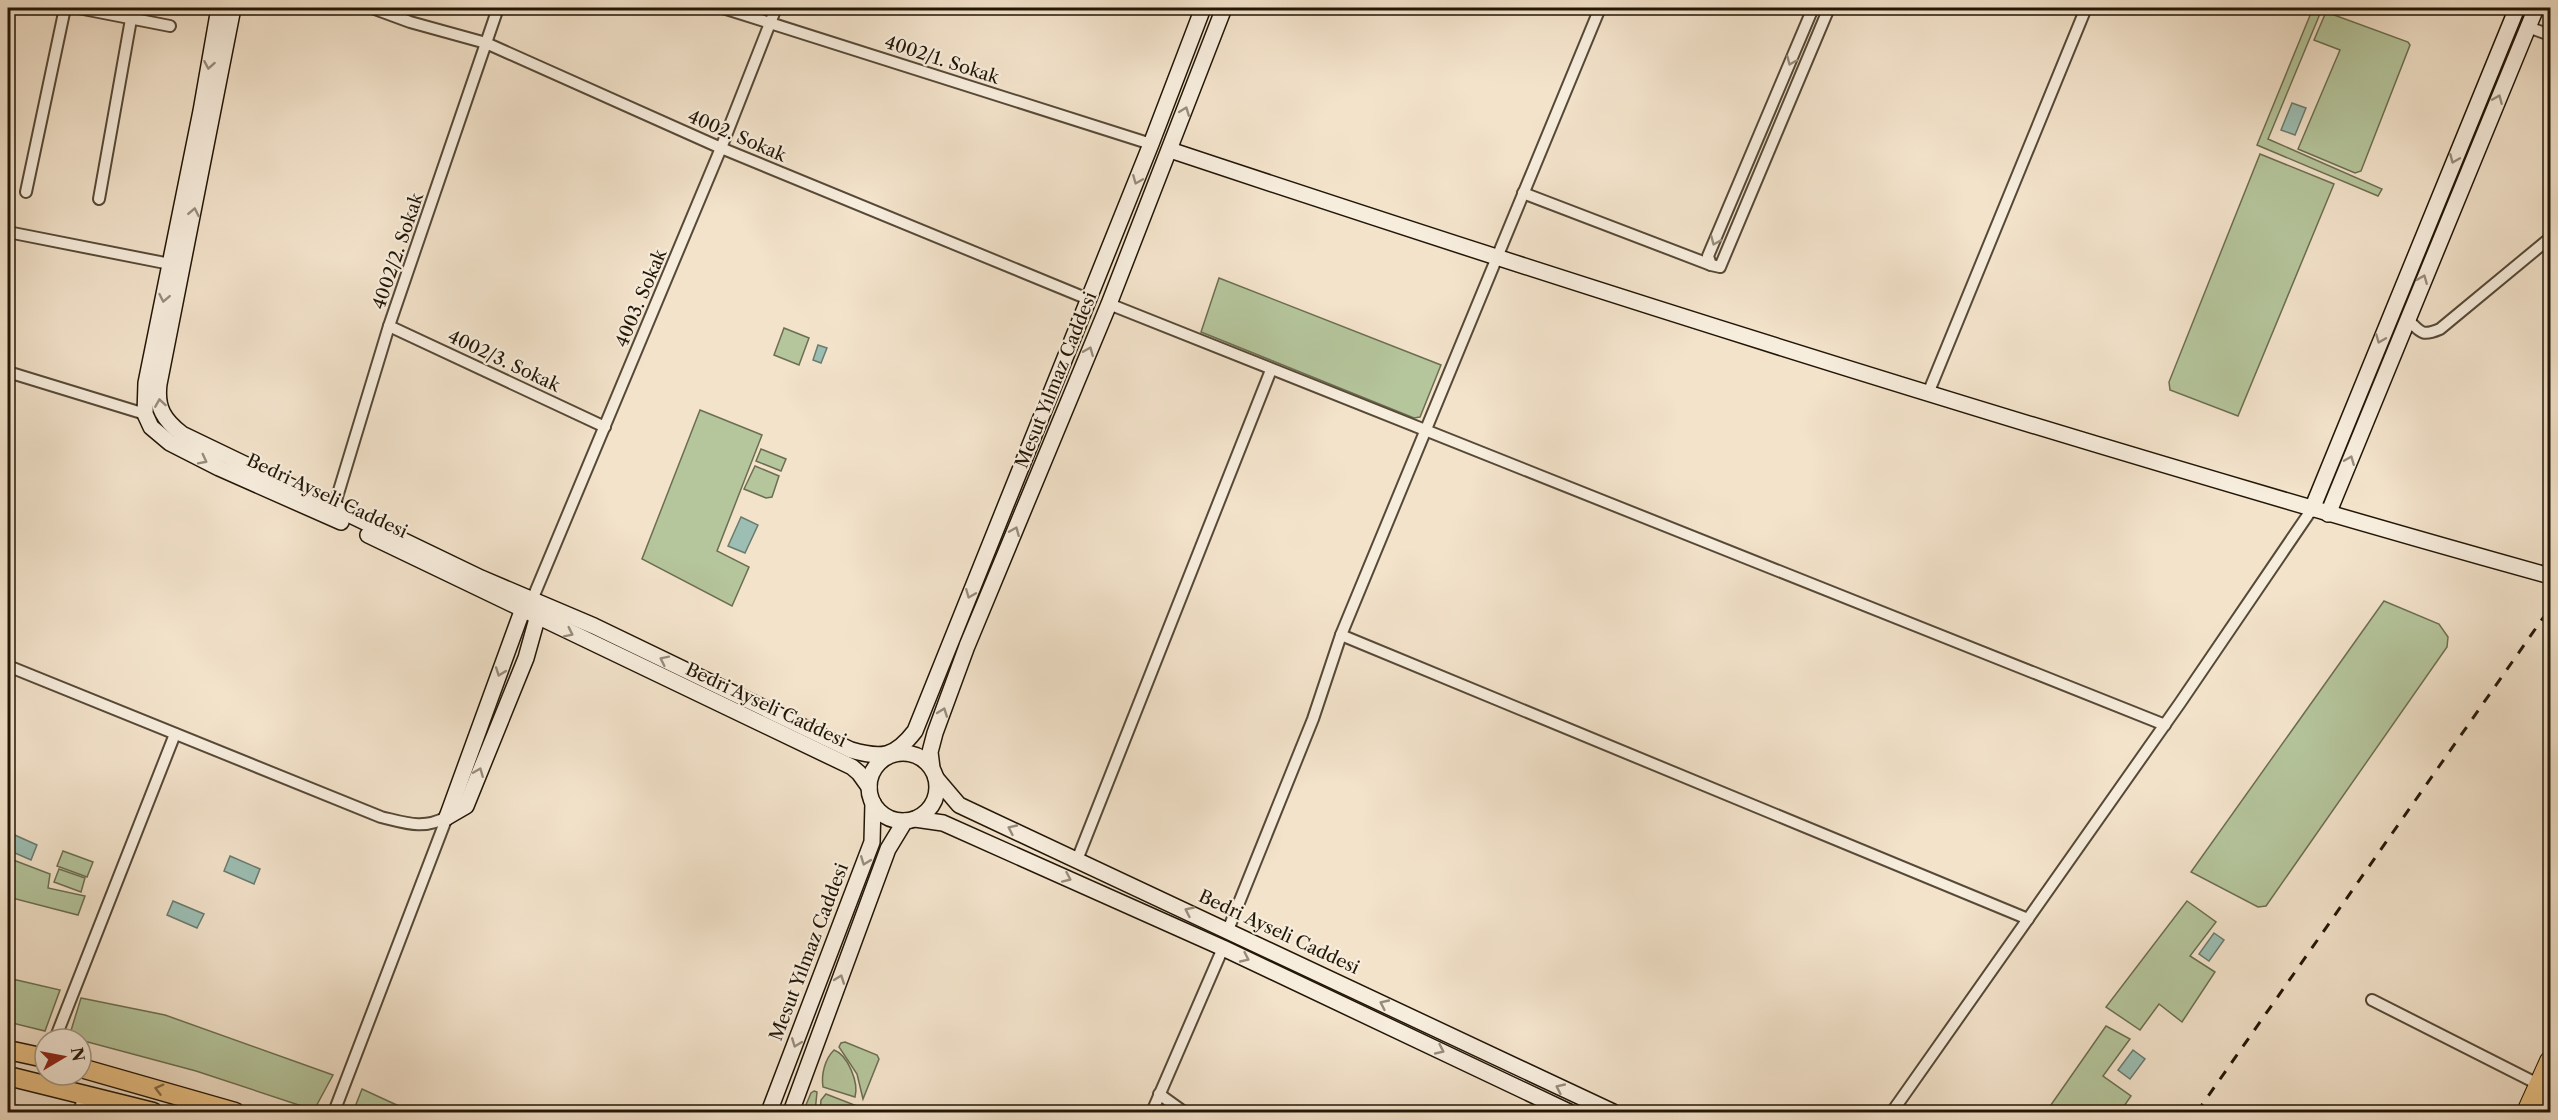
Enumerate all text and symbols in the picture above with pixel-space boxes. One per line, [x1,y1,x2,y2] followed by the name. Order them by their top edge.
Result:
[882,31,1003,89] street label: 4002/1. Sokak
[1786,55,1798,66] one-way arrow
[203,60,216,70] one-way arrow
[2491,94,2503,105] one-way arrow
[684,105,791,167] street label: 4002. Sokak
[1177,106,1190,117] one-way arrow
[2449,152,2461,163] one-way arrow
[1132,173,1144,184] one-way arrow
[368,188,429,312] street label: 4002/2. Sokak
[187,207,200,217] one-way arrow
[1710,235,1722,246] one-way arrow
[610,244,672,350] street label: 4003. Sokak
[2416,274,2428,285] one-way arrow
[1011,288,1102,471] street label: Mesut Yılmaz Caddesi
[158,292,171,302] one-way arrow
[444,325,565,397] street label: 4002/3. Sokak
[2375,333,2387,344] one-way arrow
[1082,346,1094,357] one-way arrow
[154,398,166,408] one-way arrow
[243,449,411,543] street label: Bedri Ayseli Caddesi
[197,453,208,464] one-way arrow
[2342,455,2355,465] one-way arrow
[1008,526,1020,537] one-way arrow
[965,589,978,599] one-way arrow
[563,626,574,637] one-way arrow
[659,655,670,667] one-way arrow
[682,658,850,752] street label: Bedri Ayseli Caddesi
[494,666,507,677] one-way arrow
[936,707,948,718] one-way arrow
[472,767,484,778] one-way arrow
[1007,825,1018,837] one-way arrow
[860,854,872,865] one-way arrow
[765,860,853,1044] street label: Mesut Yılmaz Caddesi
[1060,871,1071,883] one-way arrow
[1195,885,1363,979] street label: Bedri Ayseli Caddesi
[1184,907,1195,919] one-way arrow
[1238,950,1249,962] one-way arrow
[833,974,846,985] one-way arrow
[1380,1000,1390,1011] one-way arrow
[33,1027,93,1087] north arrow
[790,1037,803,1048] one-way arrow
[1434,1043,1445,1055] one-way arrow
[67,1046,89,1063] text: N
[1556,1083,1567,1095] one-way arrow
[155,1084,165,1096] one-way arrow

